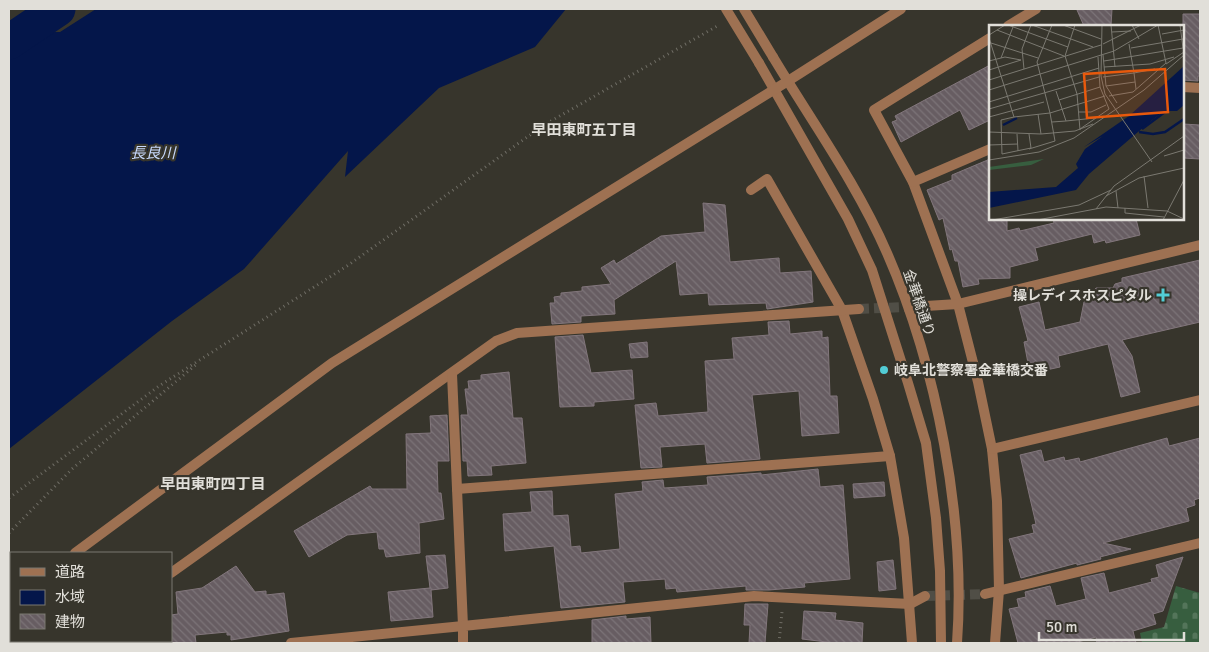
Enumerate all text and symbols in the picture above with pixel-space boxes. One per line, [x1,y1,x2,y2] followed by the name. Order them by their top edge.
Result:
[989,25,1184,220] inset map
[531,121,637,139] district label: 早田東町五丁目
[130,144,177,162] water label: 長良川
[900,267,938,339] street label: 金華橋通り
[1013,287,1152,304] place label: 操レディスホスピタル
[1156,288,1170,302] marker: 操レディスホスピタル
[894,362,1048,379] place label: 岐阜北警察署金華橋交番
[878,364,890,376] marker: 岐阜北警察署金華橋交番
[160,475,266,493] district label: 早田東町四丁目
[10,552,172,642] legend
[55,563,85,581] text: 道路
[55,588,85,606] text: 水域
[1039,610,1184,642] scale bar
[55,613,85,631] text: 建物
[1046,618,1077,636] text: 50 m

